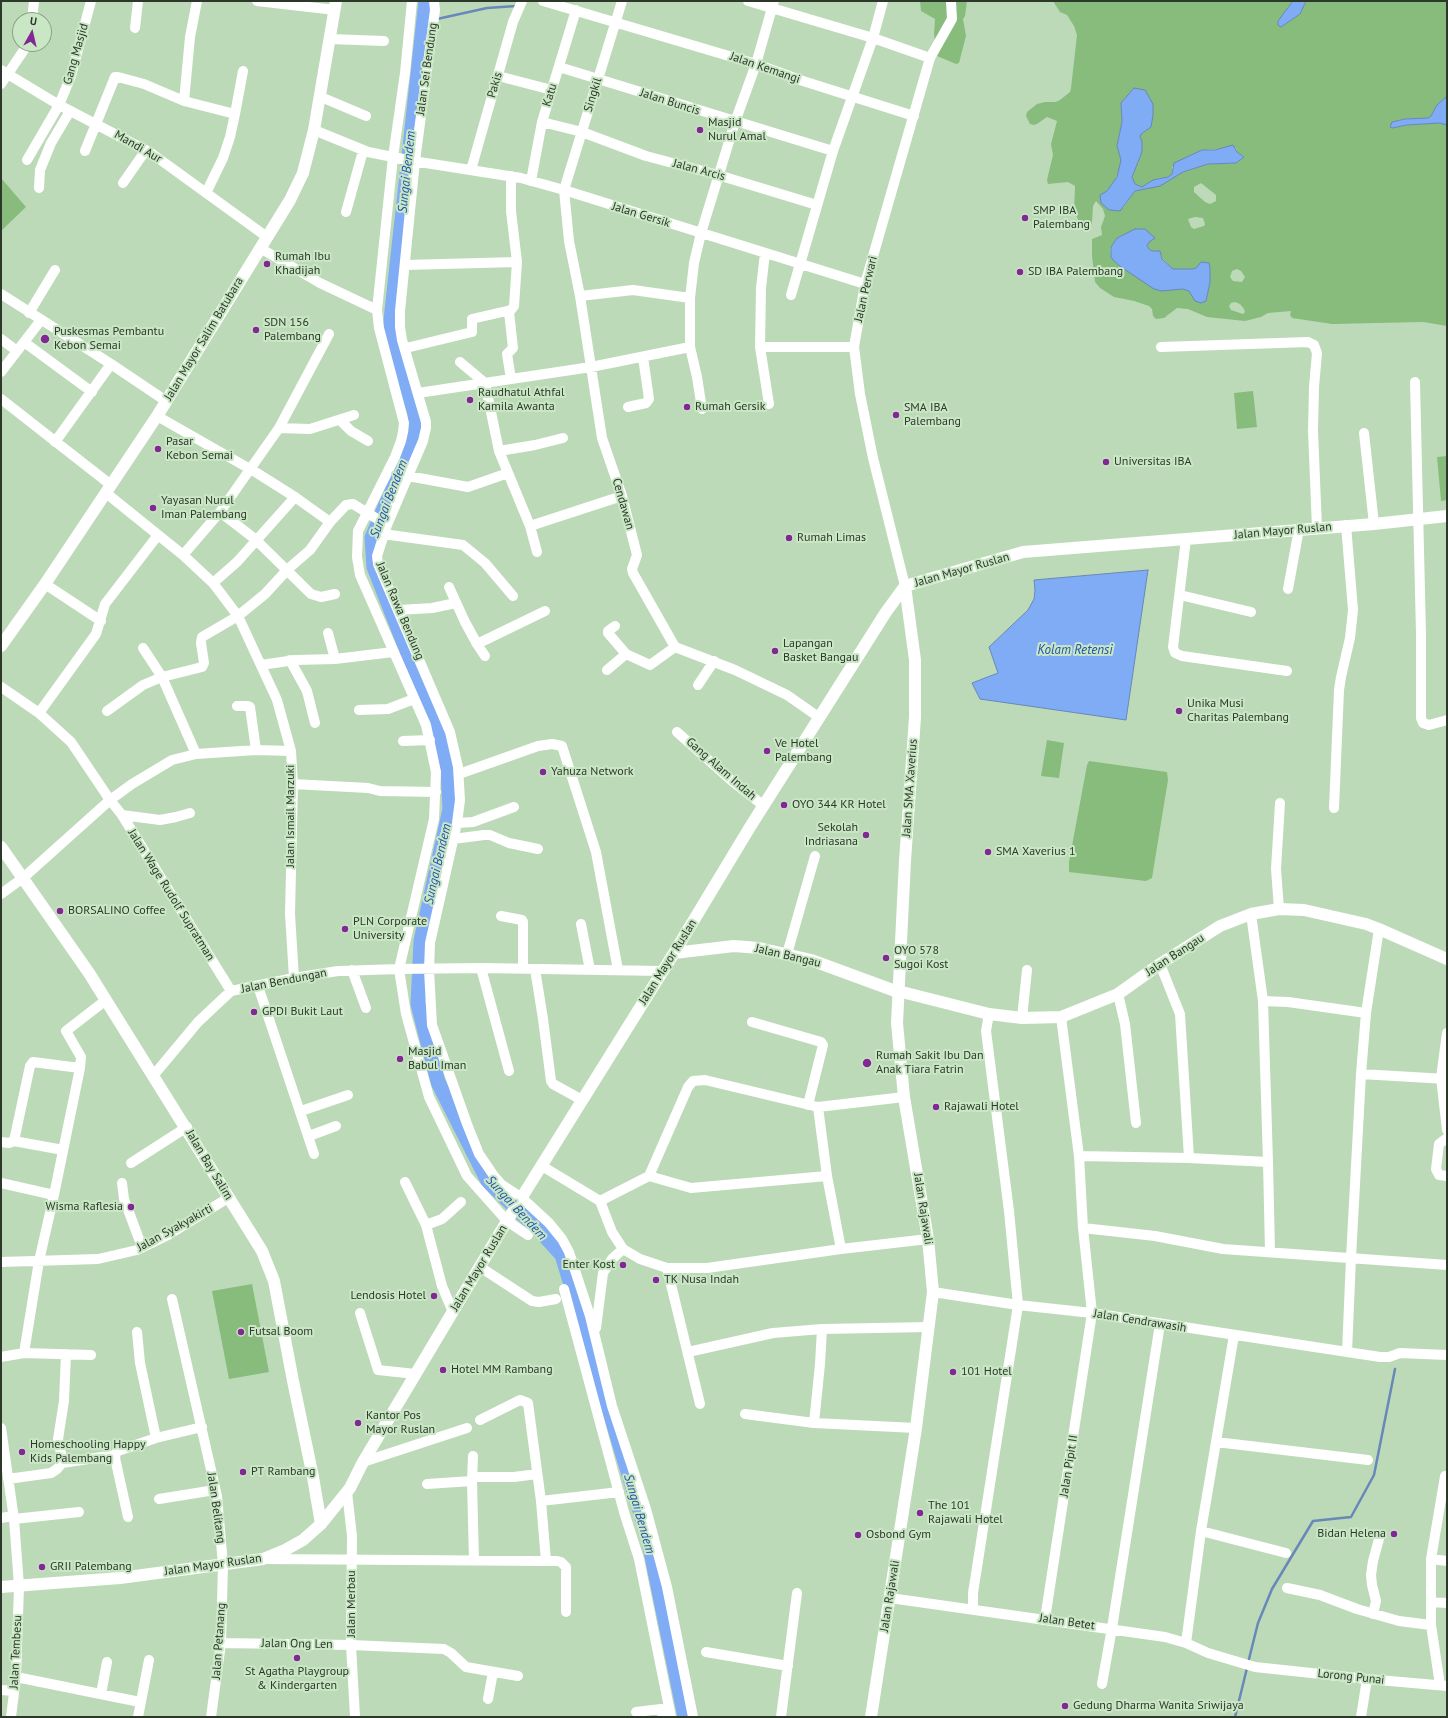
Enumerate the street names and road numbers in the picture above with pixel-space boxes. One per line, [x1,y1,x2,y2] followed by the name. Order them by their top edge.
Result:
[60,22,92,86] street label: Gang Masjid
[413,22,441,116] street label: Jalan Sei Bendung
[728,49,802,87] street label: Jalan Kemangi
[484,70,506,100] street label: Pakis
[581,76,605,114] street label: Singkil
[540,82,560,108] street label: Katu
[638,86,702,118] street label: Jalan Buncis
[112,128,164,166] street label: Mandi Aur
[671,156,727,184] street label: Jalan Arcis
[610,199,672,231] street label: Jalan Gersik
[851,255,881,323] street label: Jalan Perwari
[161,275,247,403] street label: Jalan Mayor Salim Batubara
[609,477,637,531] street label: Cendawan
[1234,520,1332,542] street label: Jalan Mayor Ruslan
[913,550,1011,590] street label: Jalan Mayor Ruslan
[373,560,427,662] street label: Jalan Rawa Bendung
[683,735,759,803] street label: Gang Alam Indah
[899,738,921,838] street label: Jalan SMA Xaverius
[284,764,298,868] street label: Jalan Ismail Marzuki
[125,827,217,963] street label: Jalan Wage Rudolf Supratman
[636,917,700,1007] street label: Jalan Mayor Ruslan
[1143,931,1207,979] street label: Jalan Bangau
[754,941,822,971] street label: Jalan Bangau
[240,966,328,996] street label: Jalan Bendungan
[182,1127,236,1203] street label: Jalan Bay Salim
[910,1172,936,1246] street label: Jalan Rajawali
[135,1201,215,1255] street label: Jalan Syakyakirti
[448,1222,510,1314] street label: Jalan Mayor Ruslan
[1093,1307,1187,1335] street label: Jalan Cendrawasih
[1057,1434,1081,1498] street label: Jalan Pipit II
[204,1472,228,1544] street label: Jalan Belitang
[164,1551,262,1579] street label: Jalan Mayor Ruslan
[877,1559,903,1633] street label: Jalan Rajawali
[345,1570,359,1638] street label: Jalan Merbau
[209,1602,229,1680] street label: Jalan Petanang
[1038,1611,1096,1633] street label: Jalan Betet
[7,1615,25,1689] street label: Jalan Tembesu
[261,1636,333,1652] street label: Jalan Ong Len
[1317,1666,1385,1688] street label: Lorong Punai

